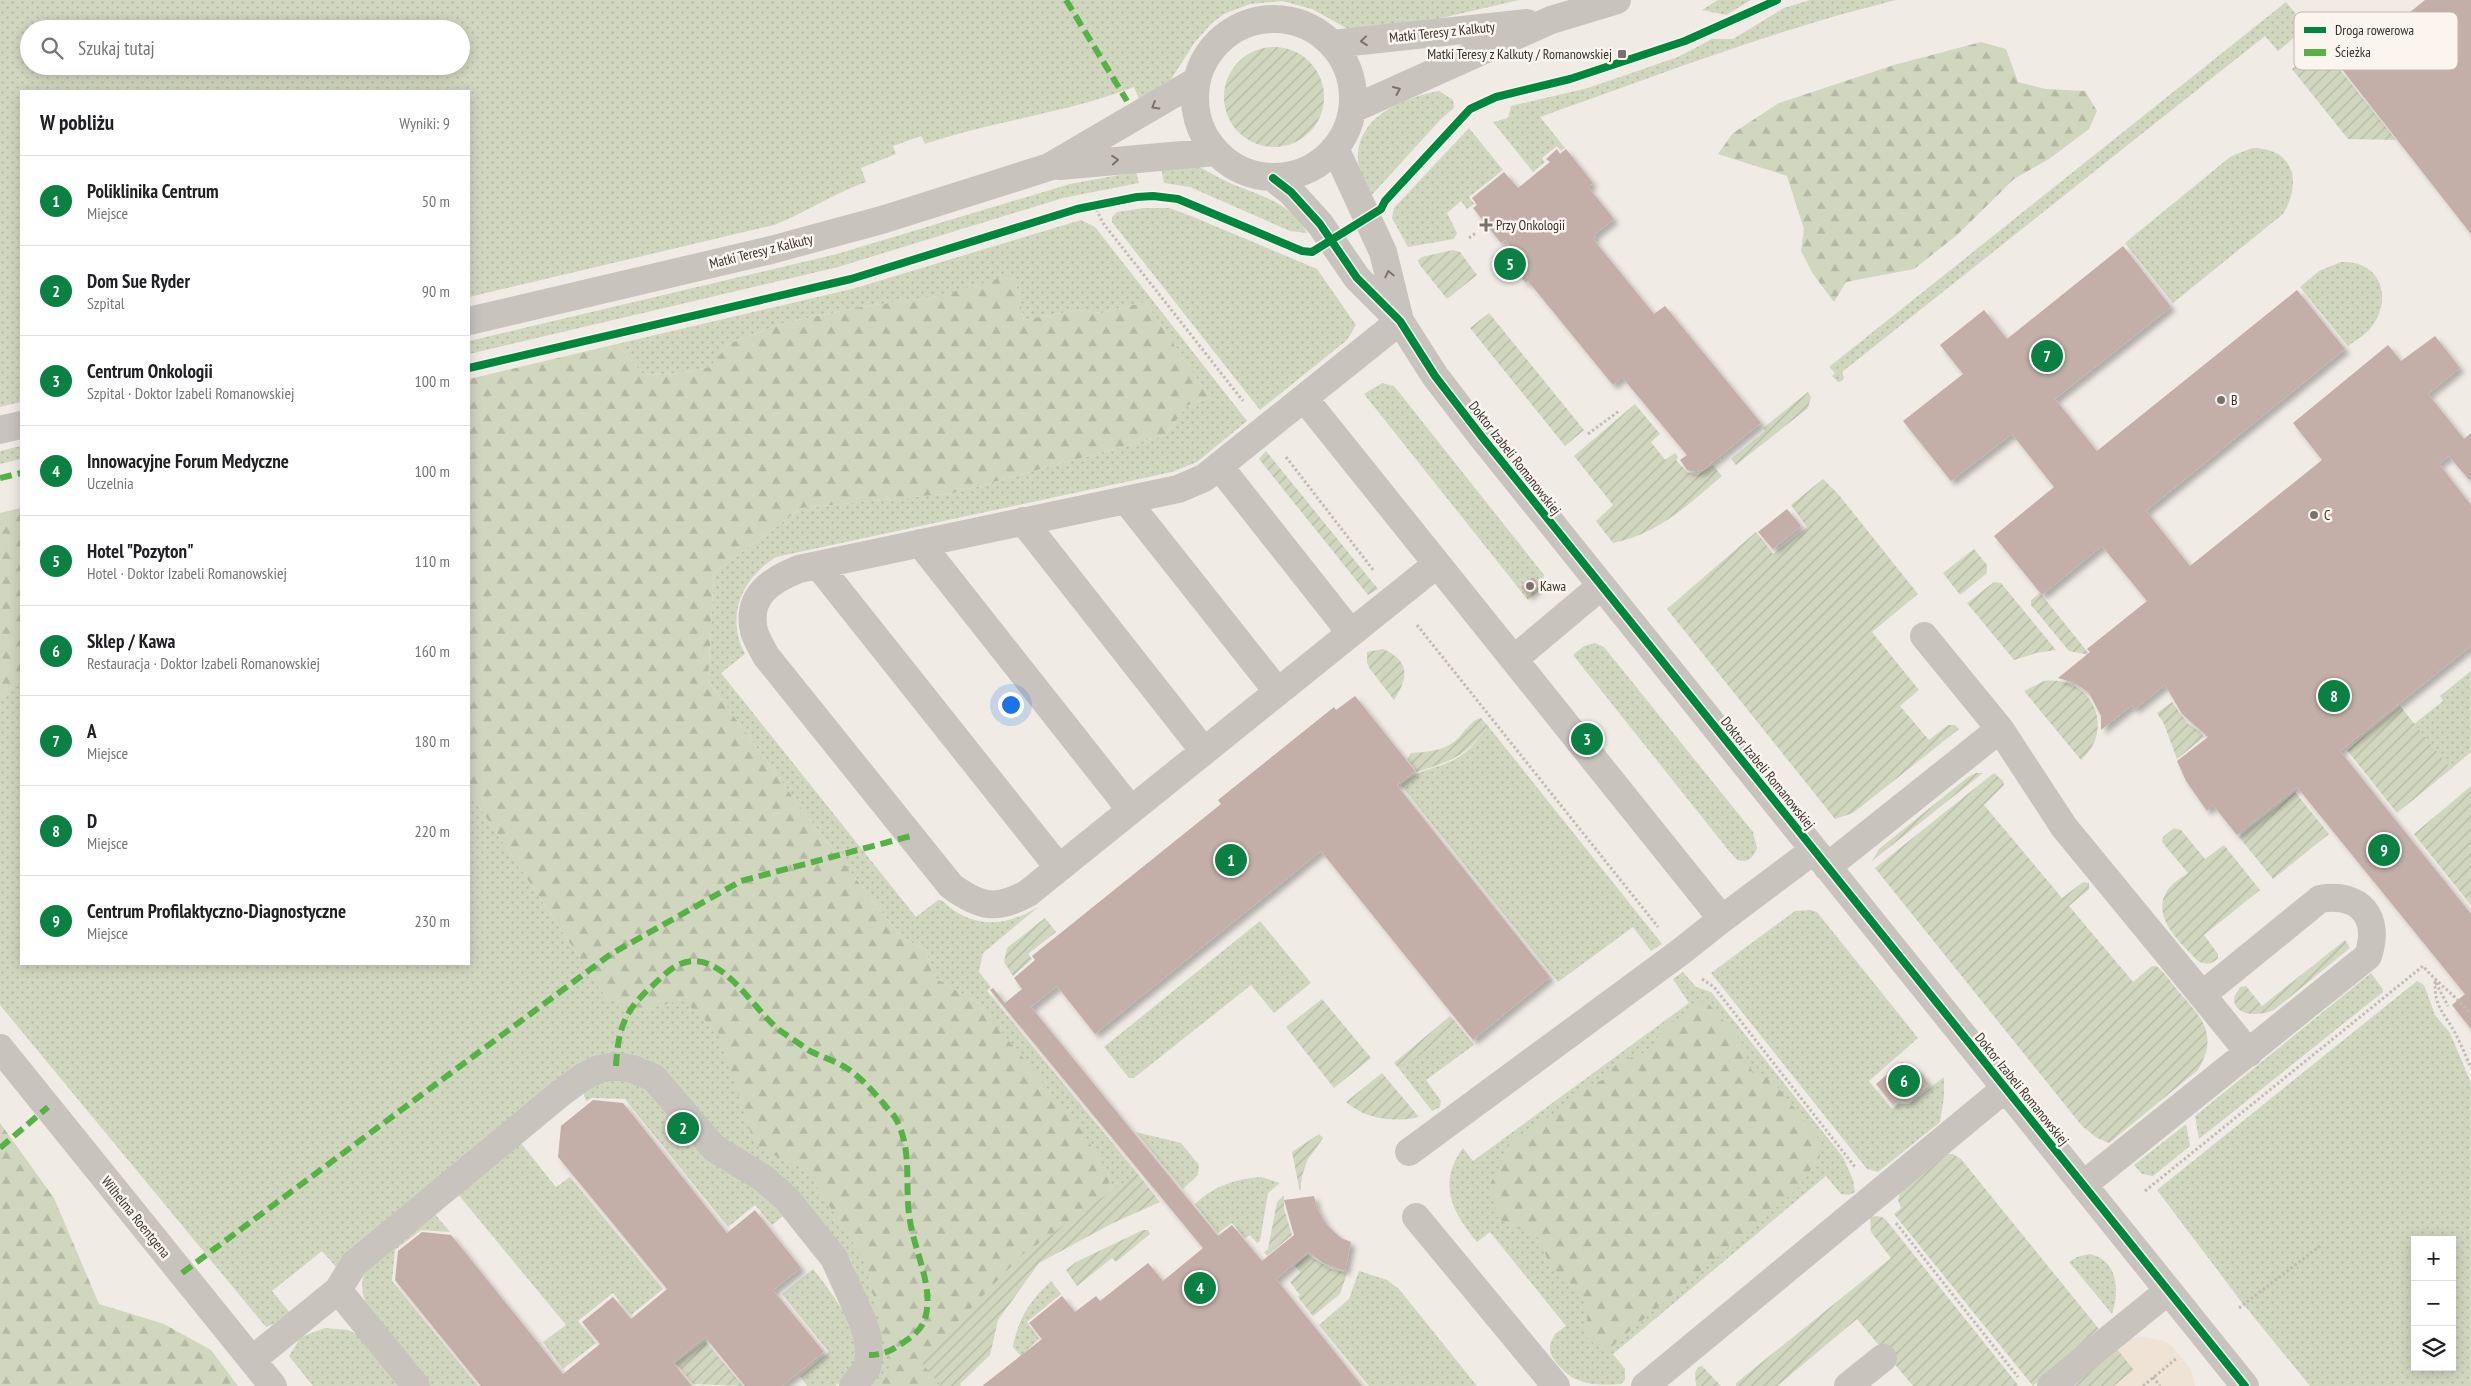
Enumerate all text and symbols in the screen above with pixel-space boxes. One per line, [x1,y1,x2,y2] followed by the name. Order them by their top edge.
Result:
[2294,12,2458,70] legend
[1388,17,1496,46] street label: Matki Teresy z Kalkuty
[20,20,470,75] search box
[2335,21,2414,39] text: Droga rowerowa
[38,34,66,62] icon: search
[1359,35,1367,46] one-way arrow
[78,36,155,60] text: Szukaj tutaj
[2335,43,2371,61] text: Ścieżka
[1427,45,1612,63] place label: Matki Teresy z Kalkuty / Romanowskiej
[1616,48,1628,60] marker: Matki Teresy z Kalkuty / Romanowskiej
[1392,86,1401,96] one-way arrow
[1151,100,1160,110] one-way arrow
[40,109,114,136] text: W pobliżu
[399,113,450,133] text: Wyniki: 9
[1111,155,1119,166] one-way arrow
[87,179,219,203] text: Poliklinika Centrum
[52,191,60,211] text: 1
[422,191,450,211] text: 50 m
[87,203,128,223] text: Miejsce
[1496,216,1565,234] place label: Przy Onkologii
[1480,219,1492,231] marker: Przy Onkologii
[707,229,815,273] street label: Matki Teresy z Kalkuty
[1494,245,1526,283] pin: 5
[87,269,190,293] text: Dom Sue Ryder
[1384,270,1394,278] one-way arrow
[52,281,60,301] text: 2
[422,281,450,301] text: 90 m
[87,293,125,313] text: Szpital
[2031,337,2063,375] pin: 7
[87,359,213,383] text: Centrum Onkologii
[52,371,60,391] text: 3
[415,371,450,391] text: 100 m
[87,383,294,403] text: Szpital · Doktor Izabeli Romanowskiej
[2231,391,2238,409] place label: B
[2215,394,2227,406] marker: B
[1465,397,1565,519] street label: Doktor Izabeli Romanowskiej
[87,449,289,473] text: Innowacyjne Forum Medyczne
[52,461,60,481] text: 4
[415,461,450,481] text: 100 m
[87,473,134,493] text: Uczelnia
[2324,506,2331,524] place label: C
[2308,509,2320,521] marker: C
[87,539,194,563] text: Hotel "Pozyton"
[52,551,60,571] text: 5
[415,551,450,571] text: 110 m
[87,563,287,583] text: Hotel · Doktor Izabeli Romanowskiej
[1540,577,1566,595] place label: Kawa
[1524,580,1536,592] marker: Kawa
[87,629,175,653] text: Sklep / Kawa
[52,641,60,661] text: 6
[415,641,450,661] text: 160 m
[87,653,320,673] text: Restauracja · Doktor Izabeli Romanowskiej
[2318,677,2350,715] pin: 8
[998,692,1024,718] your location
[1717,713,1819,833] street label: Doktor Izabeli Romanowskiej
[87,719,97,743] text: A
[1571,720,1603,758] pin: 3
[52,731,60,751] text: 7
[415,731,450,751] text: 180 m
[87,743,128,763] text: Miejsce
[87,809,97,833] text: D
[52,821,60,841] text: 8
[415,821,450,841] text: 220 m
[2368,831,2400,869] pin: 9
[87,833,128,853] text: Miejsce
[1215,841,1247,879] pin: 1
[87,899,346,923] text: Centrum Profilaktyczno-Diagnostyczne
[52,911,60,931] text: 9
[415,911,450,931] text: 230 m
[87,923,128,943] text: Miejsce
[1971,1029,2073,1149] street label: Doktor Izabeli Romanowskiej
[1888,1062,1920,1100] pin: 6
[667,1109,699,1147] pin: 2
[98,1172,174,1262] street label: Wilhelma Roentgena
[2411,1236,2456,1371] map controls
[2411,1236,2456,1281] button: +
[1184,1269,1216,1307] pin: 4
[2411,1281,2456,1326] button: −
[2411,1326,2456,1371] button: layers

